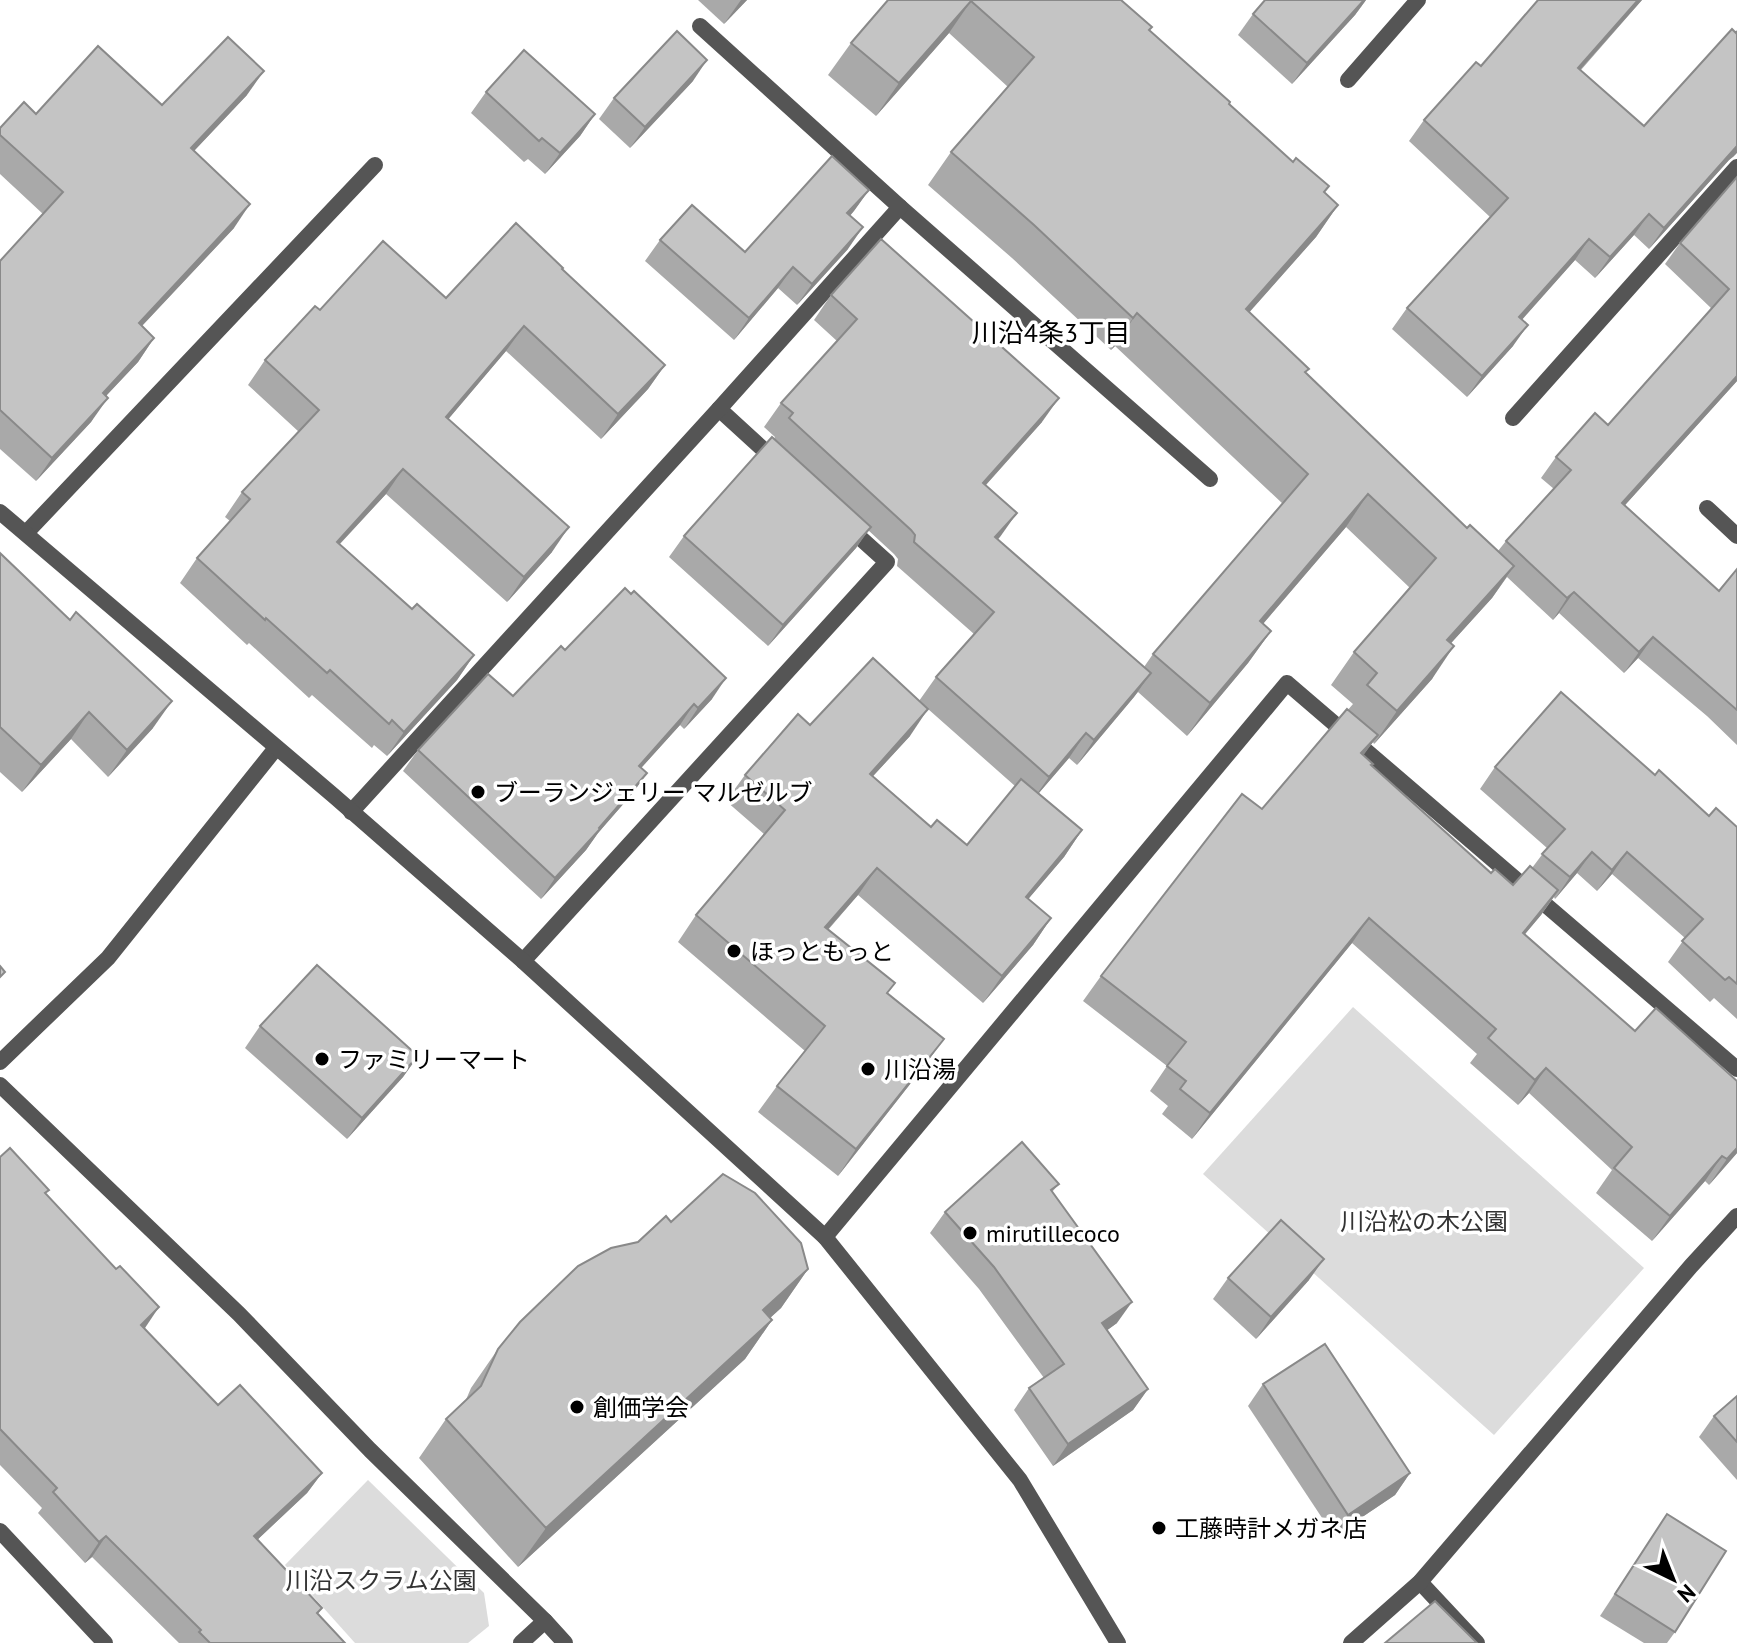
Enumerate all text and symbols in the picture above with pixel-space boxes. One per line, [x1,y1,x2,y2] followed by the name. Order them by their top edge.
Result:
[972,316,1130,349] district label: 川沿4条3丁目
[494,777,812,808] place label: ブーランジェリー マルゼルブ
[469,783,487,801] marker: ブーランジェリー マルゼルブ
[750,936,894,967] place label: ほっともっと
[725,942,743,960] marker: ほっともっと
[338,1044,530,1075] place label: ファミリーマート
[313,1050,331,1068] marker: ファミリーマート
[884,1054,956,1085] place label: 川沿湯
[859,1060,877,1078] marker: 川沿湯
[1340,1206,1508,1237] park label: 川沿松の木公園
[986,1218,1120,1249] place label: mirutillecoco
[961,1224,979,1242] marker: mirutillecoco
[593,1392,689,1423] place label: 創価学会
[568,1398,586,1416] marker: 創価学会
[1175,1513,1367,1544] place label: 工藤時計メガネ店
[1150,1519,1168,1537] marker: 工藤時計メガネ店
[1633,1539,1713,1619] north arrow
[285,1565,477,1596] park label: 川沿スクラム公園
[1672,1578,1701,1609] text: N

